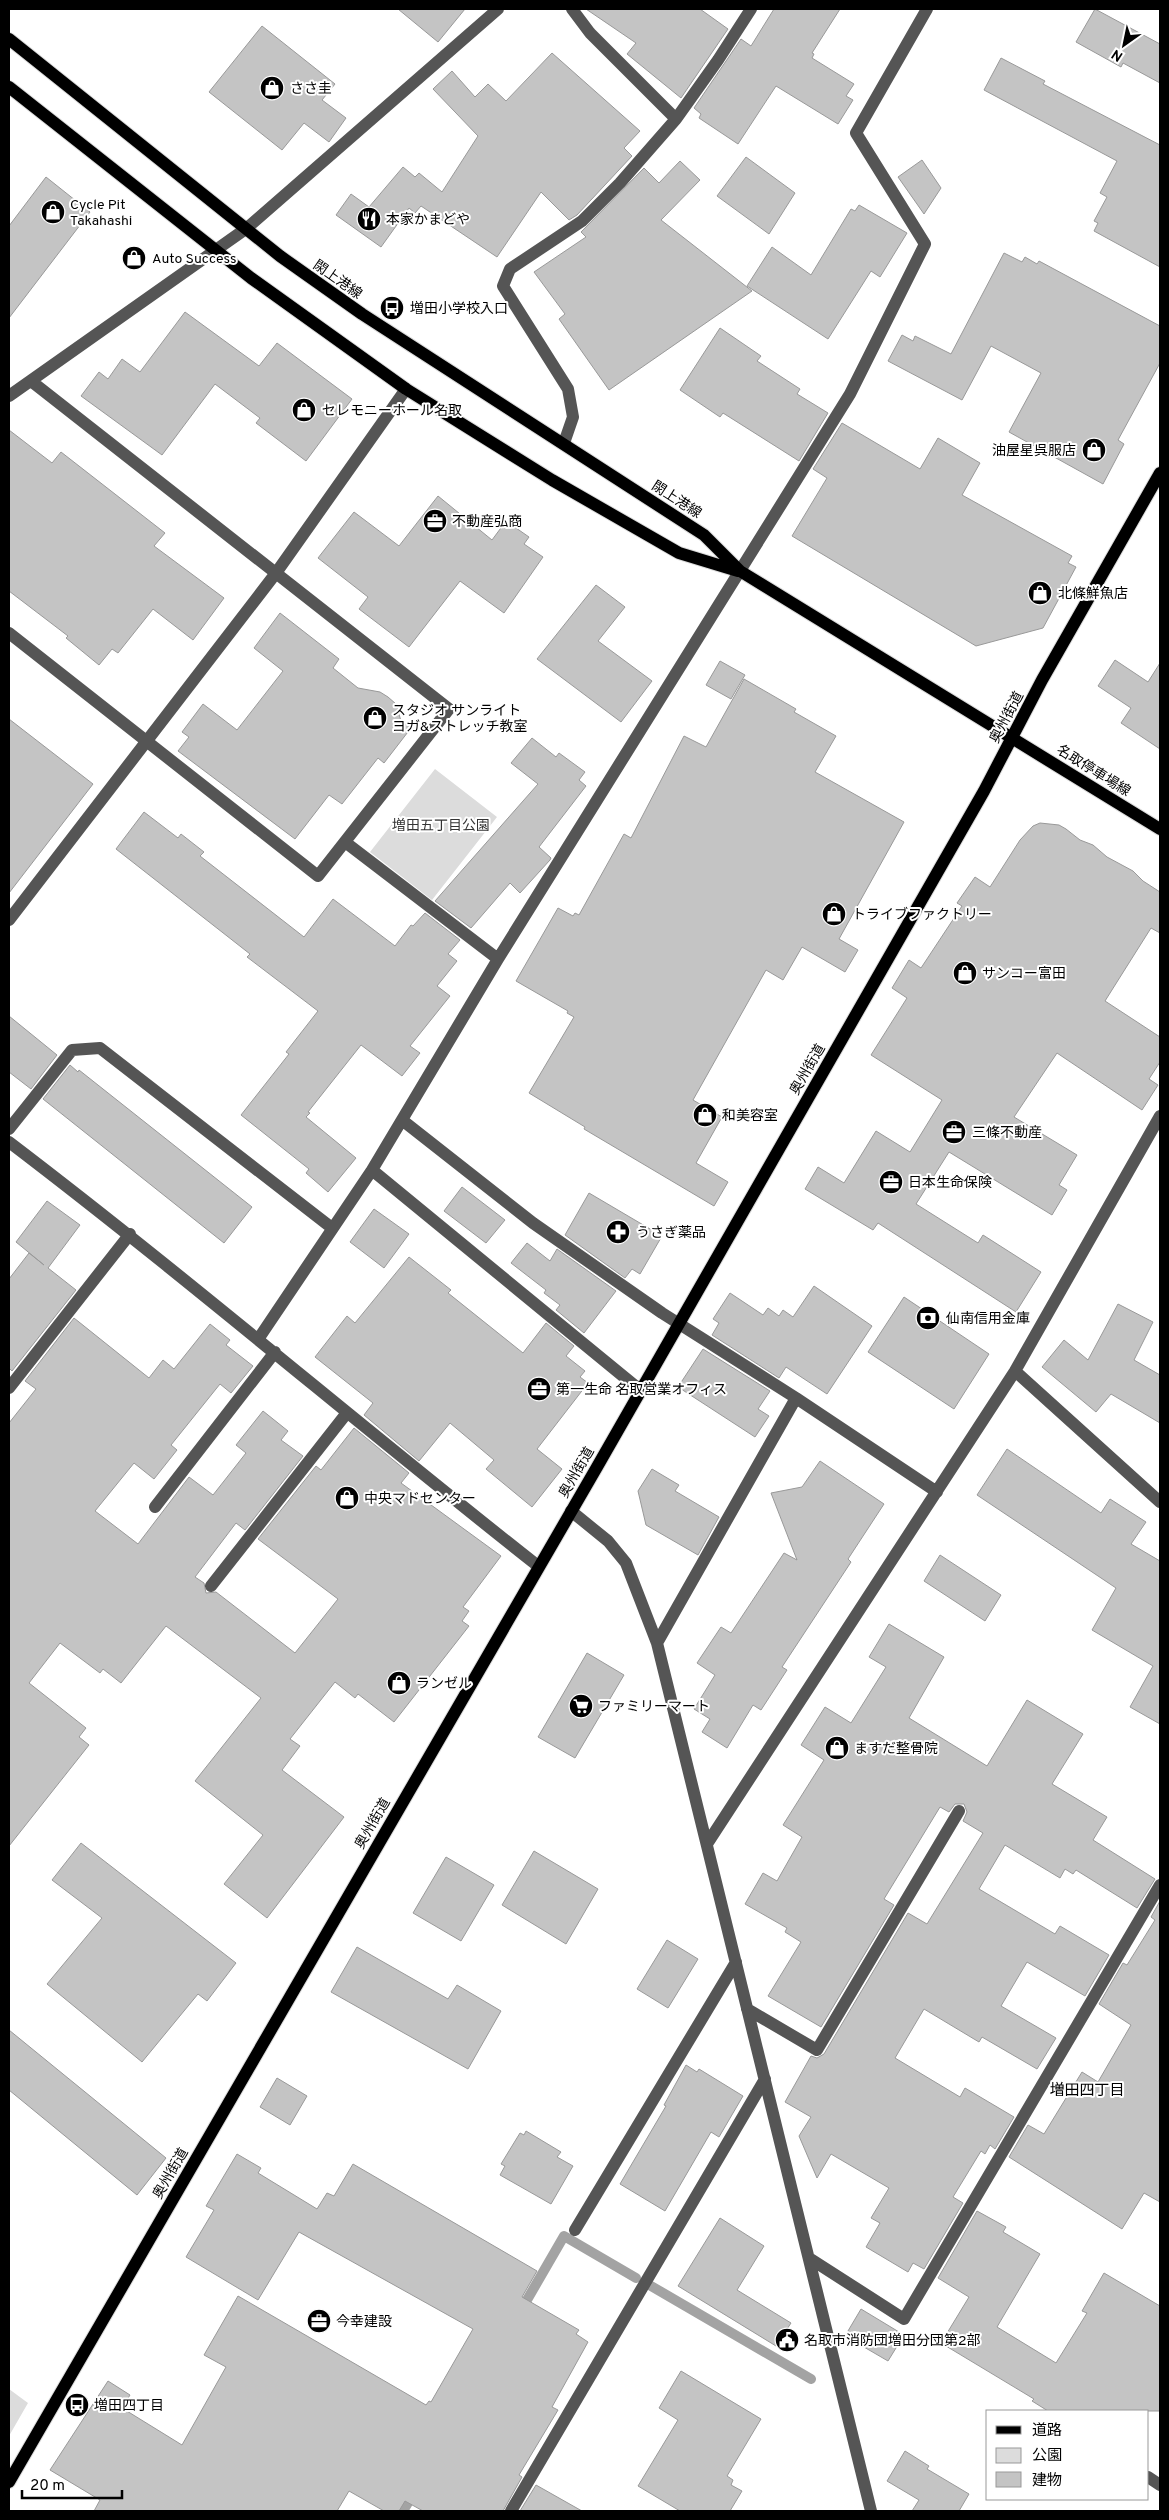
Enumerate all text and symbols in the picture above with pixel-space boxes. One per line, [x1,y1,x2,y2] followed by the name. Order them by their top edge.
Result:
[1099,20,1149,70] north arrow
[1109,45,1127,65] text: N
[259,75,285,101] shop icon: ささ圭
[290,81,332,98] place label: ささ圭
[70,197,132,230] place label: Cycle Pit Takahashi
[40,199,66,225] shop icon: Cycle Pit Takahashi
[356,206,382,232] restaurant icon: 本家かまどや
[386,212,470,229] place label: 本家かまどや
[121,245,147,271] shop icon: Auto Success
[152,251,237,268] place label: Auto Success
[309,257,365,303] street label: 閖上港線
[379,295,405,321] bus stop icon: 増田小学校入口
[410,300,508,318] place label: 増田小学校入口
[291,397,317,423] shop icon: セレモニーホール名取
[322,403,462,420] place label: セレモニーホール名取
[1081,437,1107,463] shop icon: 油屋星呉服店
[992,443,1076,460] place label: 油屋星呉服店
[648,478,704,523] street label: 閖上港線
[422,508,448,534] office icon: 不動産弘商
[452,514,522,531] place label: 不動産弘商
[1027,580,1053,606] shop icon: 北條鮮魚店
[1058,585,1128,603] place label: 北條鮮魚店
[986,689,1028,746] street label: 奥州街道
[392,703,527,736] place label: スタジオ サンライト ヨガ&ストレッチ教室
[362,705,388,731] shop icon: スタジオ サンライト ヨガ&ストレッチ教室
[1053,742,1133,801] street label: 名取停車場線
[392,817,490,835] park label: 増田五丁目公園
[821,901,847,927] shop icon: トライブファクトリー
[852,906,992,924] place label: トライブファクトリー
[952,960,978,986] shop icon: サンコー富田
[982,966,1066,983] place label: サンコー富田
[786,1041,830,1098] street label: 奥州街道
[692,1102,718,1128] shop icon: 和美容室
[722,1108,778,1125] place label: 和美容室
[941,1119,967,1145] office icon: 三條不動産
[972,1125,1042,1142] place label: 三條不動産
[878,1169,904,1195] office icon: 日本生命保険
[908,1175,992,1192] place label: 日本生命保険
[605,1219,631,1245] pharmacy icon: うさぎ薬品
[636,1225,706,1242] place label: うさぎ薬品
[915,1305,941,1331] bank icon: 仙南信用金庫
[946,1311,1030,1328] place label: 仙南信用金庫
[526,1376,552,1402] office icon: 第一生命 名取営業オフィス
[556,1381,727,1399] place label: 第一生命 名取営業オフィス
[555,1444,599,1501] street label: 奥州街道
[334,1485,360,1511] shop icon: 中央マドセンター
[364,1491,476,1508] place label: 中央マドセンター
[386,1670,412,1696] shop icon: ランゼル
[416,1676,472,1693] place label: ランゼル
[568,1693,594,1719] supermarket icon: ファミリーマート
[598,1699,710,1716] place label: ファミリーマート
[824,1735,850,1761] shop icon: ますだ整骨院
[854,1741,938,1758] place label: ますだ整骨院
[351,1795,395,1852] street label: 奥州街道
[1049,2081,1125,2101] district label: 増田四丁目
[149,2145,193,2202] street label: 奥州街道
[306,2308,332,2334] office icon: 今幸建設
[336,2314,392,2331] place label: 今幸建設
[774,2327,800,2353] public building icon: 名取市消防団増田分団第2部
[804,2332,981,2350] place label: 名取市消防団増田分団第2部
[64,2392,90,2418] bus stop icon: 増田四丁目
[94,2397,164,2415] place label: 増田四丁目
[986,2410,1149,2500] legend
[1032,2422,1062,2441] text: 道路
[1032,2447,1062,2466] text: 公園
[22,2468,122,2500] scale bar
[1032,2472,1062,2491] text: 建物
[30,2477,65,2496] text: 20 m

